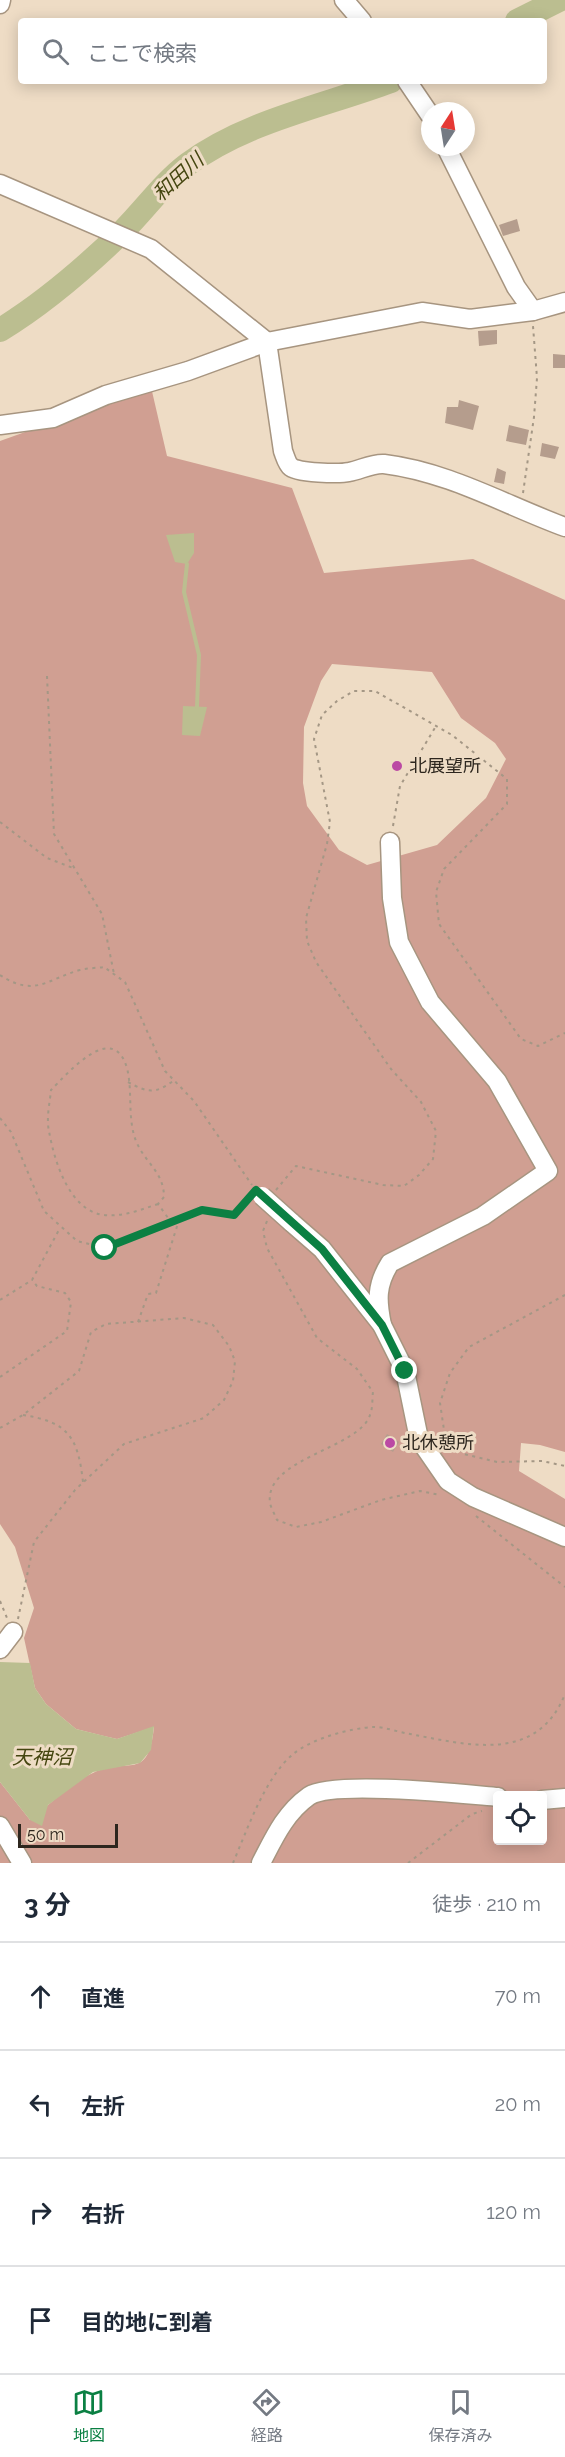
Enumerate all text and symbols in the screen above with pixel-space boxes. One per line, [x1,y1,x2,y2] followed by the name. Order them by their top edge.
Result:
[18,18,547,84] search box
[39,35,72,68] icon: search
[87,40,197,66] text: ここで検索
[421,102,475,156] north arrow
[148,147,210,206] water label: 和田川
[409,755,481,776] place label: 北展望所
[390,759,404,773] marker: 北展望所
[91,1234,117,1260] route start
[391,1357,417,1383] route end
[402,1432,474,1453] place label: 北休憩所
[383,1436,397,1450] marker: 北休憩所
[12,1745,75,1769] water label: 天神沼
[493,1791,547,1845] map controls
[493,1791,547,1845] button: locate
[18,1821,118,1848] scale bar
[27,1825,64,1844] text: 50 m
[24,1890,71,1920] text: 3 分
[432,1892,541,1916] text: 徒歩 · 210 m
[24,1980,57,2013] icon: ahead
[495,1984,541,2008] text: 70 m
[81,1985,125,2011] text: 直進
[24,2088,57,2121] icon: left
[495,2092,541,2116] text: 20 m
[81,2093,125,2119] text: 左折
[24,2196,57,2229] icon: right
[486,2200,541,2224] text: 120 m
[81,2201,125,2227] text: 右折
[24,2304,57,2337] icon: arrive
[81,2309,213,2335] text: 目的地に到着
[72,2386,105,2446] tab: 地図
[250,2386,283,2446] tab: 経路
[428,2386,492,2446] tab: 保存済み

